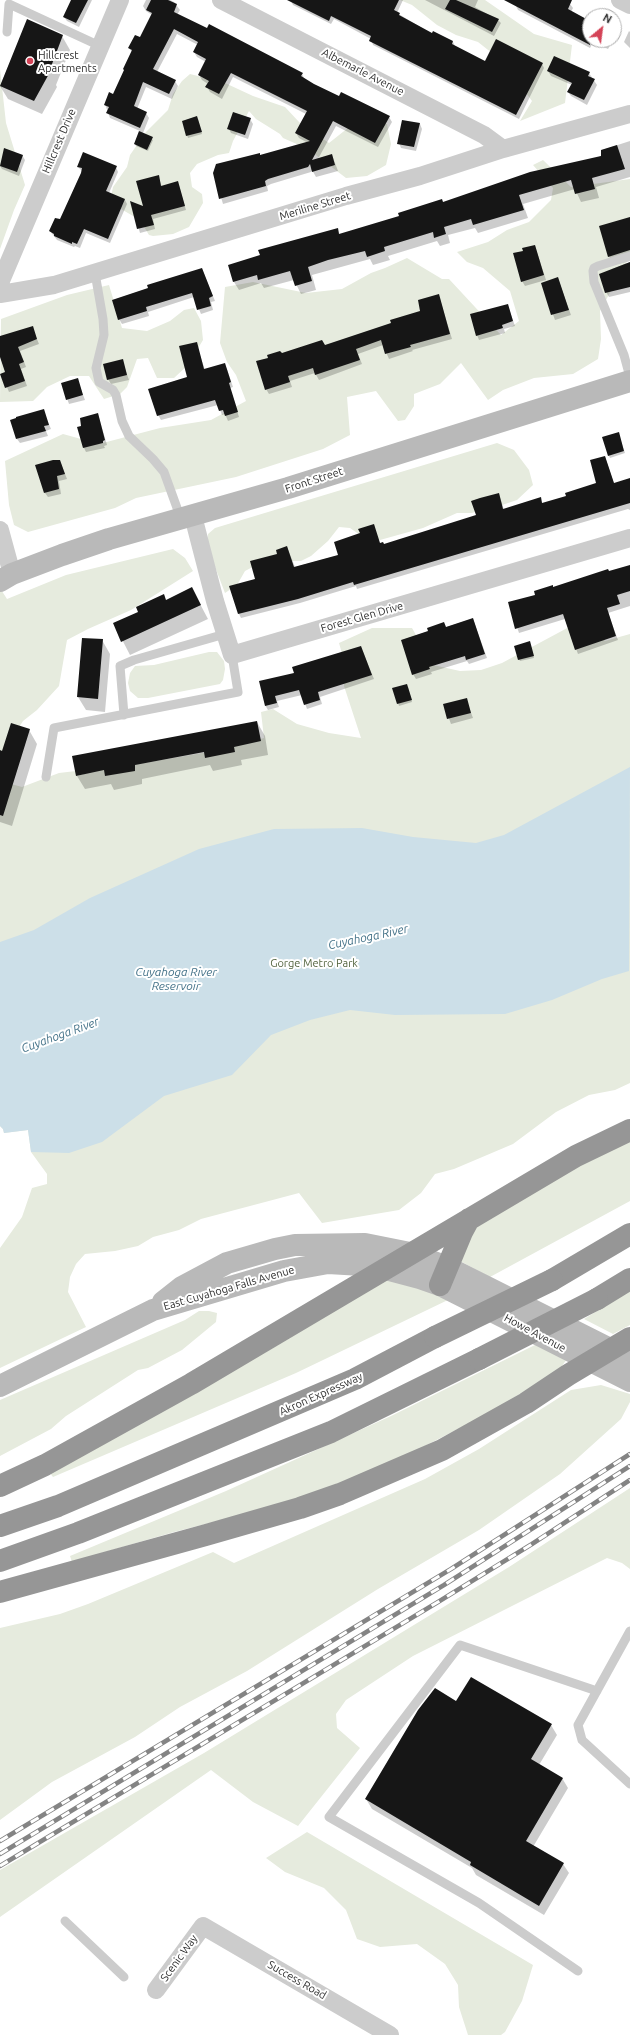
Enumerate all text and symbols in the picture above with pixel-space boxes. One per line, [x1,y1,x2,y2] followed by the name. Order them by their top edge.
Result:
[582,8,622,48] north arrow
[601,11,614,26] text: N
[320,46,406,98] street label: Albemarle Avenue
[38,48,97,74] place label: Hillcrest Apartments
[25,56,35,66] marker: Hillcrest Apartments
[39,107,79,175] street label: Hillcrest Drive
[278,189,352,223] street label: Meriline Street
[283,464,345,496] street label: Front Street
[319,599,405,635] street label: Forest Glen Drive
[327,921,409,953] water label: Cuyahoga River
[270,956,358,970] park label: Gorge Metro Park
[135,965,217,993] water label: Cuyahoga River Reservoir
[19,1014,101,1056] water label: Cuyahoga River
[162,1263,296,1313] street label: East Cuyahoga Falls Avenue
[502,1311,568,1355] street label: Howe Avenue
[277,1370,365,1418] street label: Akron Expressway
[158,1932,200,1984] street label: Scenic Way
[265,1958,329,2002] street label: Success Road

